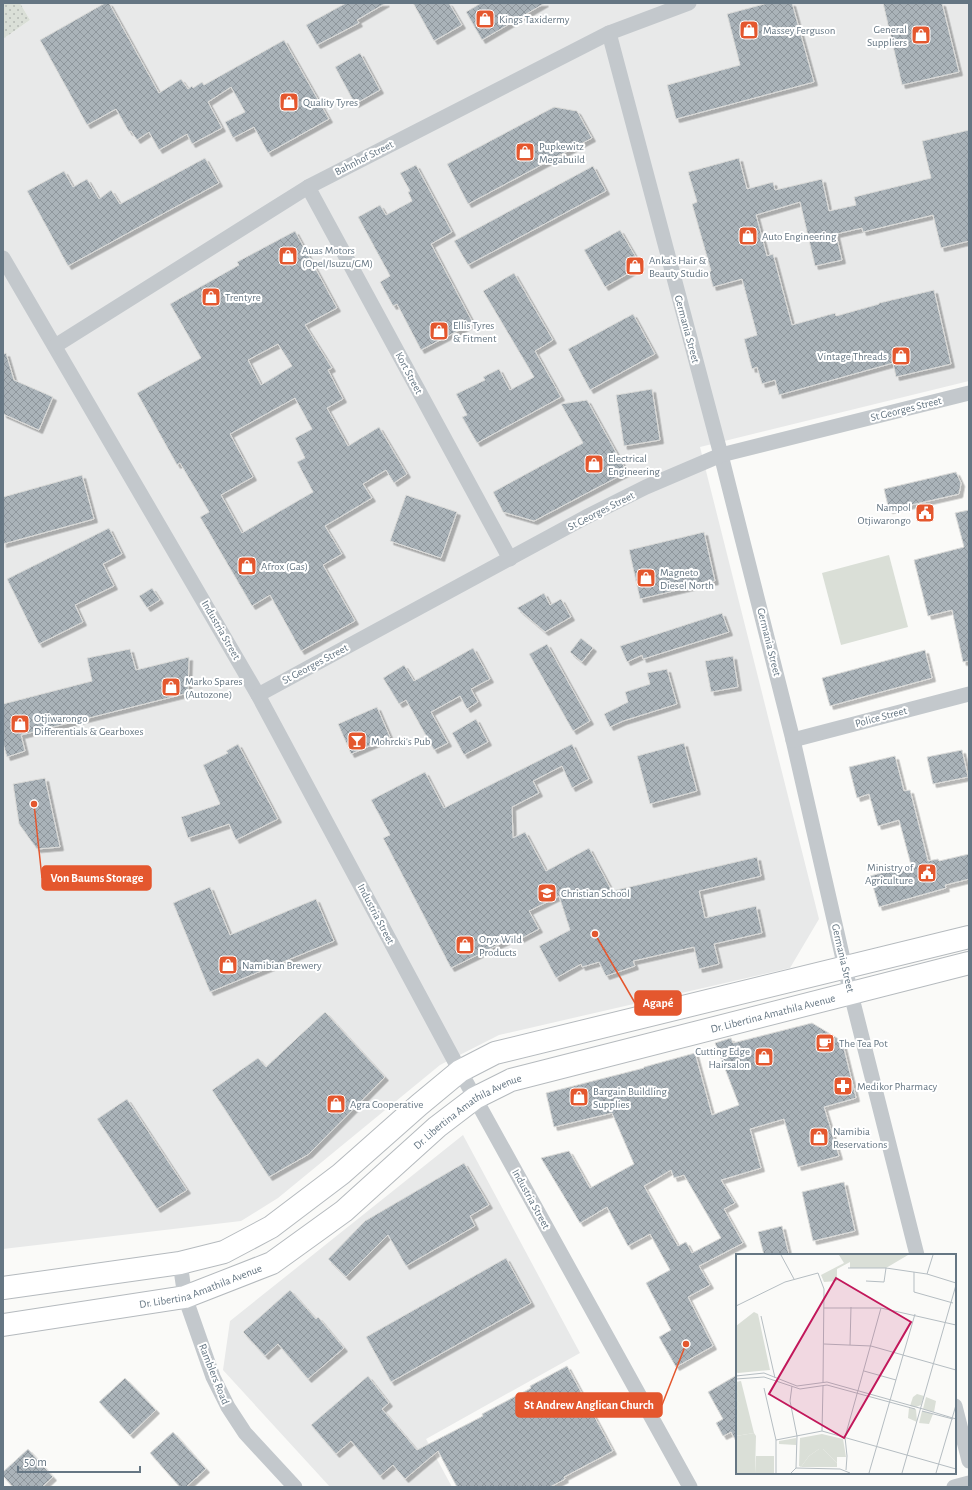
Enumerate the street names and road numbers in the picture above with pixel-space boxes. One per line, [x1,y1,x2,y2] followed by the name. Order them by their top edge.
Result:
[333,138,396,177] street label: Bahnhof Street
[673,294,701,365] street label: Germania Street
[393,350,425,396] street label: Kort Street
[869,395,943,423] street label: St Georges Street
[566,489,636,532] street label: St Georges Street
[200,598,243,662] street label: Industria Street
[755,607,783,678] street label: Germania Street
[280,642,350,686] street label: St Georges Street
[854,705,909,729] street label: Police Street
[356,882,397,946] street label: Industria Street
[830,923,856,994] street label: Germania Street
[709,992,836,1034] street label: Dr. Libertina Amathila Avenue
[411,1072,522,1151] street label: Dr. Libertina Amathila Avenue
[510,1167,552,1231] street label: Industria Street
[138,1262,263,1309] street label: Dr. Libertina Amathila Avenue
[197,1342,231,1406] street label: Ramblers Road

